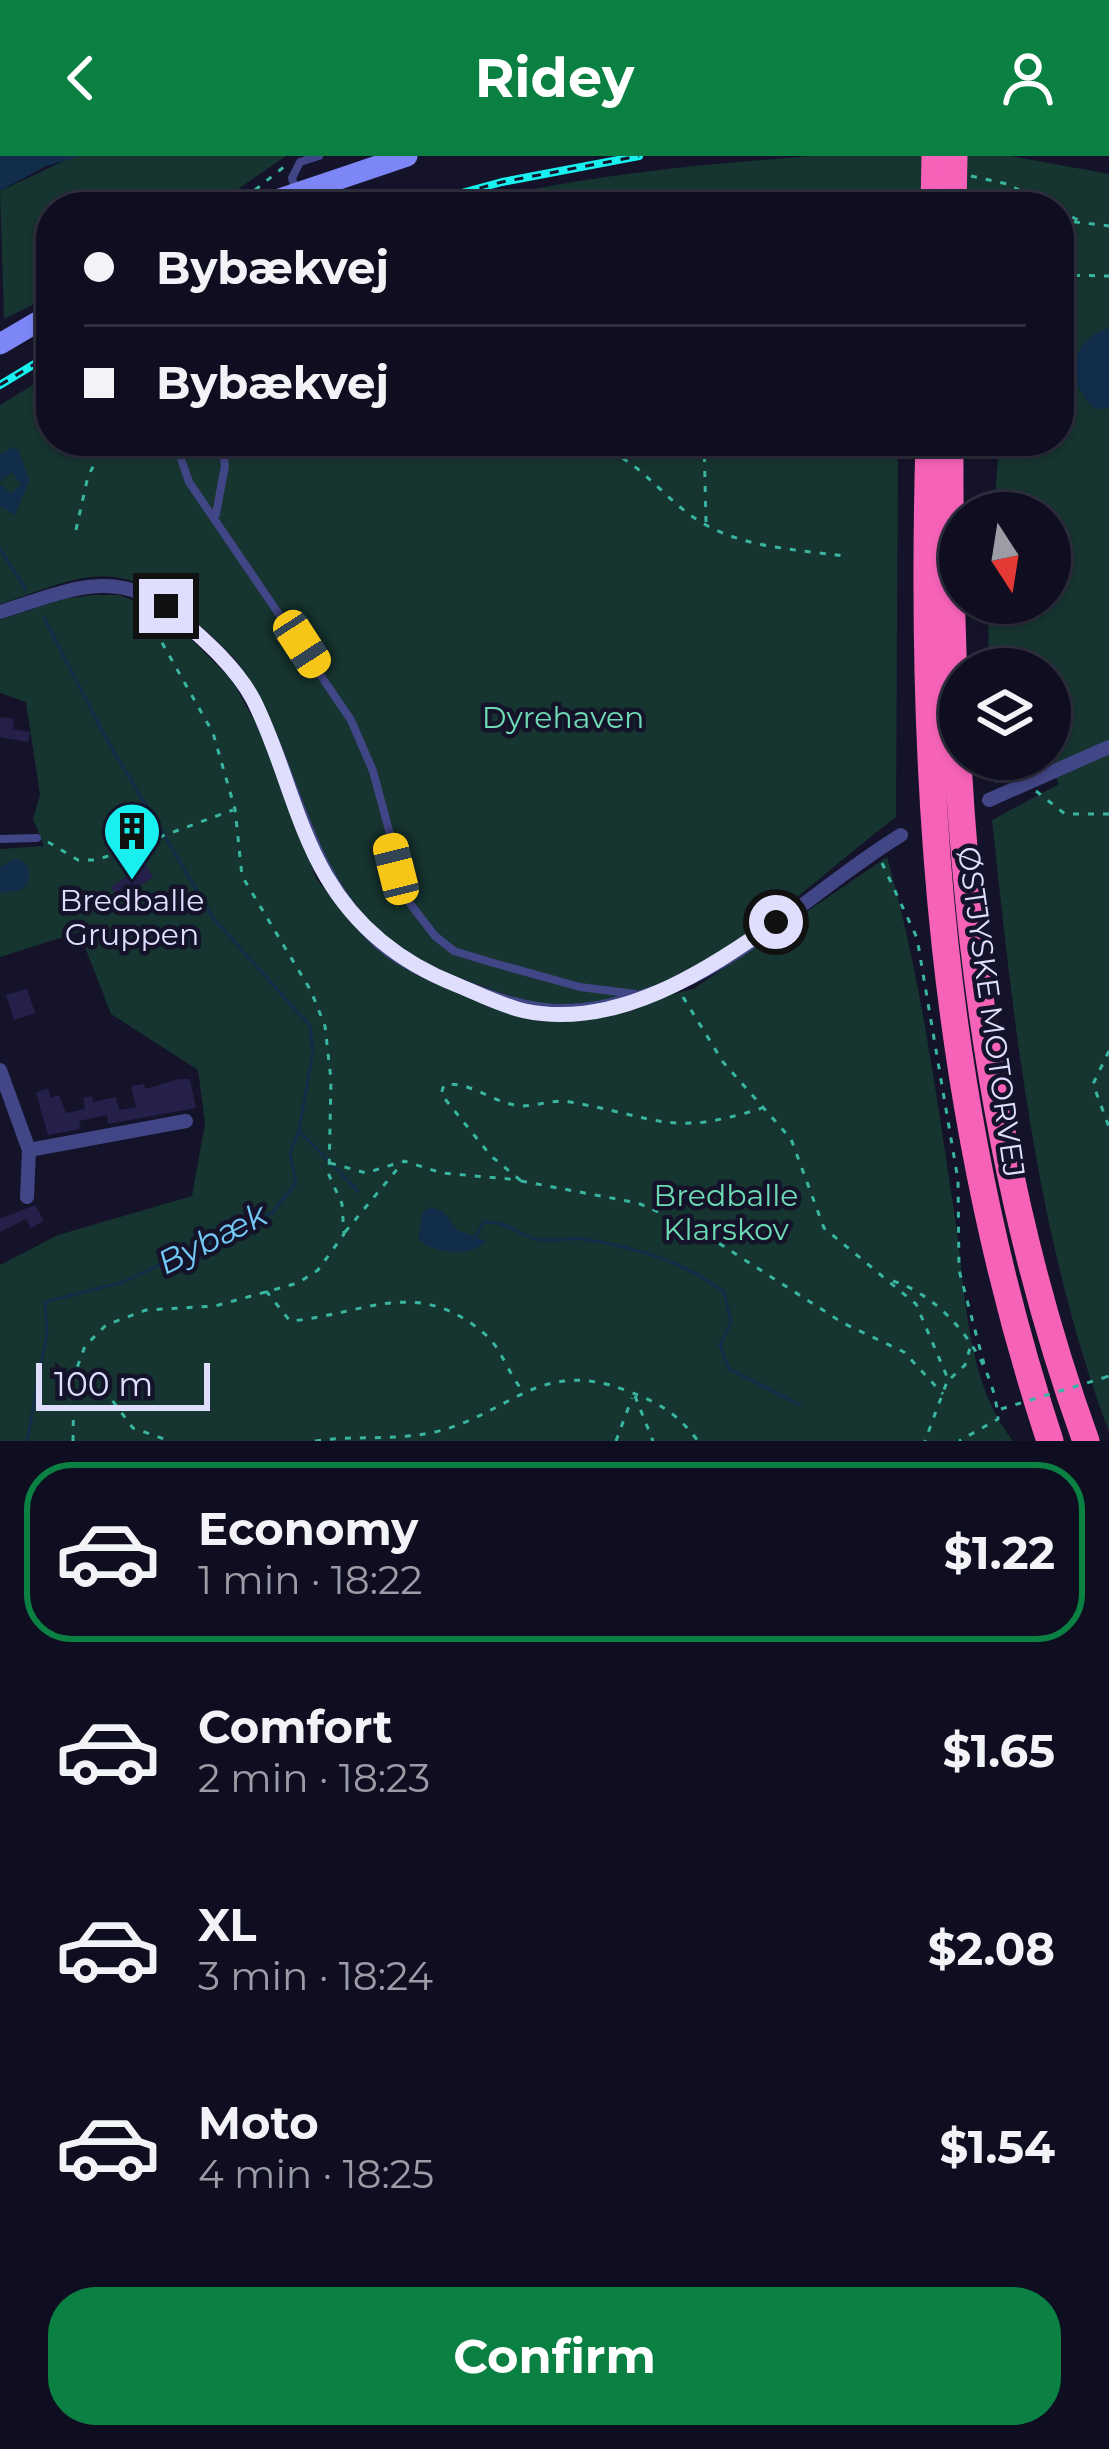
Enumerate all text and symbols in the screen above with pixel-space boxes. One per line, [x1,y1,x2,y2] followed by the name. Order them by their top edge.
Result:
[48,45,114,111] icon: back
[475,45,634,111] text: Ridey
[995,45,1061,111] icon: person
[156,240,389,295] text: Bybækvej
[156,355,389,410] text: Bybækvej
[939,492,1071,624] north arrow
[939,492,1071,780] map controls
[139,579,193,633] route end
[267,604,337,684] car
[939,648,1071,780] button: layers
[482,699,644,736] park label: Dyrehaven
[101,800,163,882] building icon: Bredballe Gruppen
[370,830,422,908] car
[950,844,1033,1180] street label: ØSTJYSKE MOTORVEJ
[60,882,204,953] place label: Bredballe Gruppen
[749,895,803,949] route start
[654,1177,798,1248] park label: Bredballe Klarskov
[151,1193,275,1282] water label: Bybæk
[36,1357,210,1410] scale bar
[54,1364,153,1404] text: 100 m
[54,1498,162,1606] icon: car
[198,1501,418,1556] text: Economy
[944,1525,1055,1580] text: $1.22
[198,1556,422,1604] text: 1 min · 18:22
[54,1696,162,1804] icon: car
[198,1699,393,1754] text: Comfort
[942,1723,1055,1778] text: $1.65
[198,1754,430,1802] text: 2 min · 18:23
[54,1894,162,2002] icon: car
[198,1897,256,1952] text: XL
[928,1921,1055,1976] text: $2.08
[198,1952,433,2000] text: 3 min · 18:24
[54,2092,162,2200] icon: car
[198,2095,319,2150] text: Moto
[940,2119,1055,2174] text: $1.54
[198,2150,434,2198] text: 4 min · 18:25
[48,2287,1061,2425] button: Confirm

